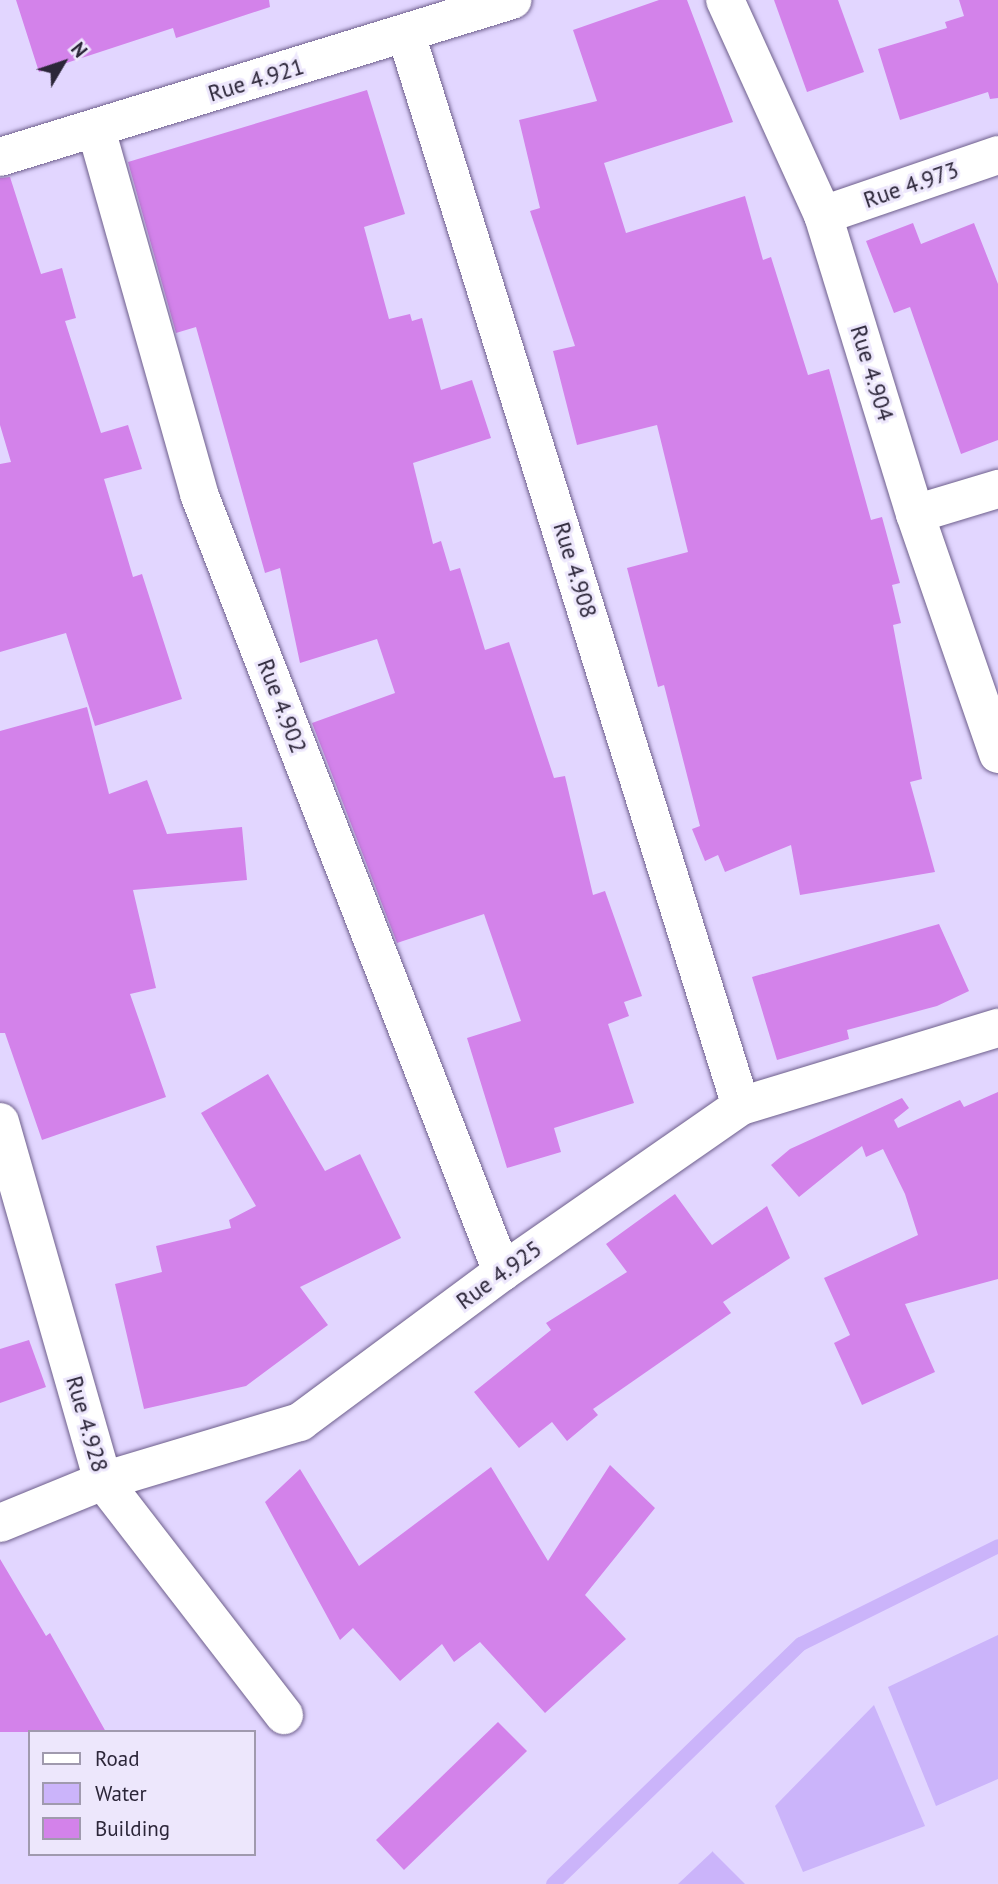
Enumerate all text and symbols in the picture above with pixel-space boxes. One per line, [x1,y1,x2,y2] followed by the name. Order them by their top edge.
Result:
[28,28,98,98] north arrow
[66,37,93,62] text: N
[205,52,307,108] street label: Rue 4.921
[860,156,962,214] street label: Rue 4.973
[844,322,900,424] street label: Rue 4.904
[547,519,603,621] street label: Rue 4.908
[251,655,313,757] street label: Rue 4.902
[451,1235,547,1315] street label: Rue 4.925
[60,1373,114,1475] street label: Rue 4.928
[28,1730,256,1856] legend
[95,1745,139,1772] text: Road
[95,1780,147,1807] text: Water
[95,1815,170,1842] text: Building

